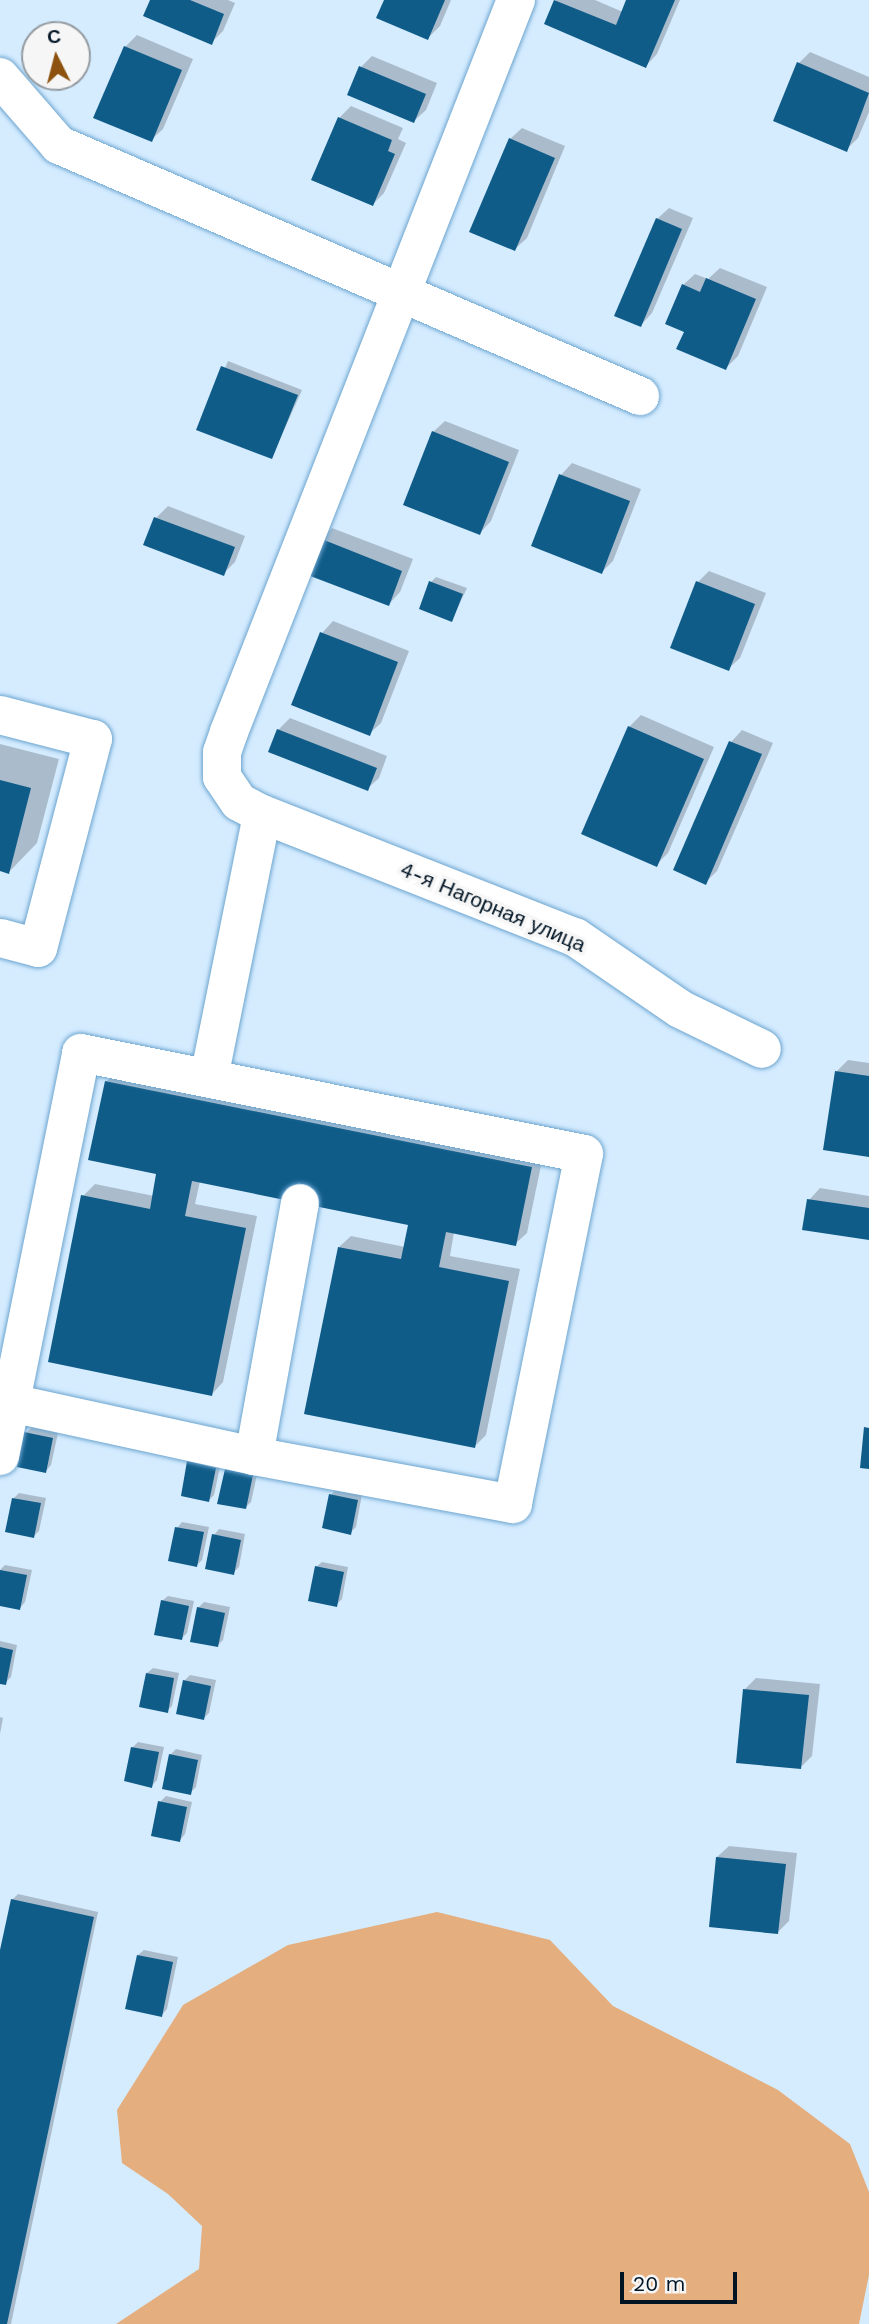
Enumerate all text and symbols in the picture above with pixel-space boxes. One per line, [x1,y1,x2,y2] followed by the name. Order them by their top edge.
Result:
[21,21,91,91] north arrow
[46,24,62,49] text: С
[396,857,590,957] street label: 4-я Нагорная улица
[624,2258,741,2302] scale bar
[633,2271,685,2296] text: 20 m

